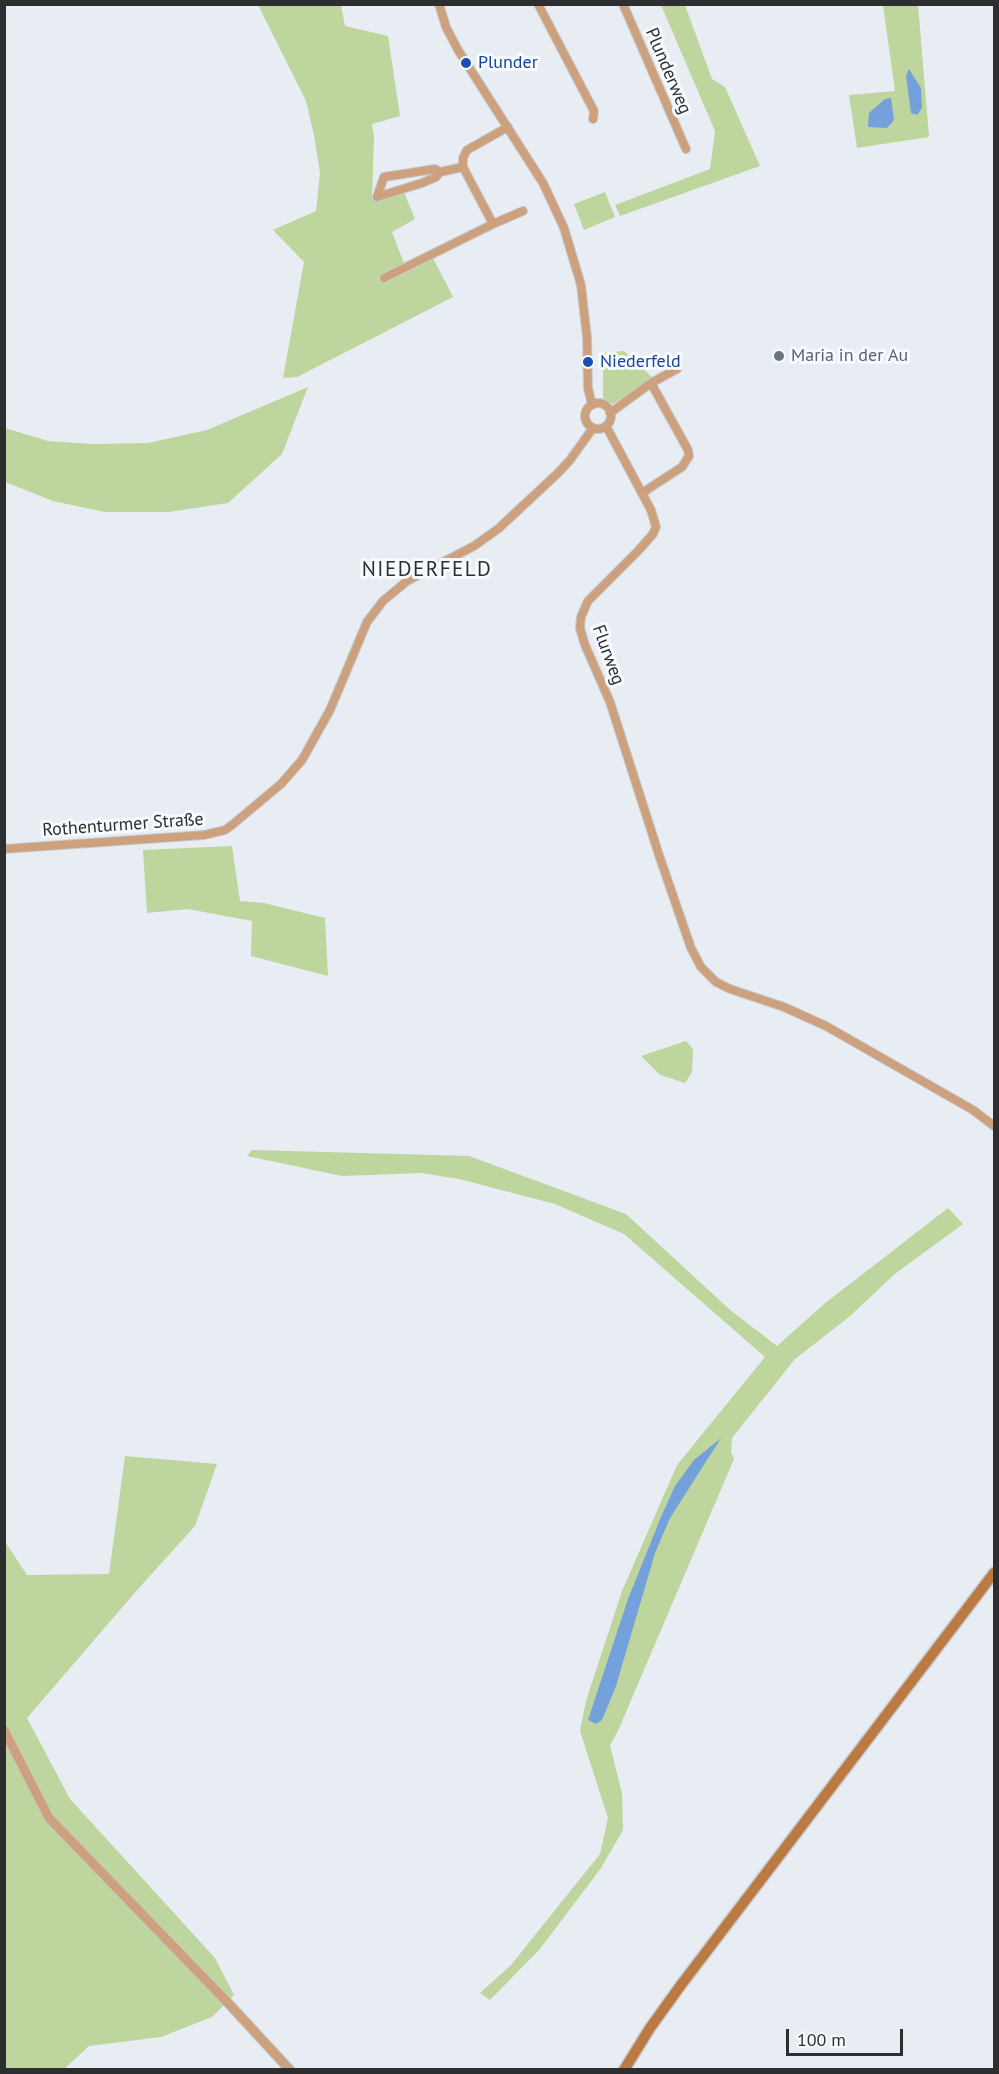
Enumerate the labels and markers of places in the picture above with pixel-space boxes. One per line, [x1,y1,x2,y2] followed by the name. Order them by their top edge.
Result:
[478,52,538,74] place label: Plunder
[459,56,473,70] marker: Plunder
[791,345,908,367] place label: Maria in der Au
[772,349,786,363] marker: Maria in der Au
[600,351,681,373] place label: Niederfeld
[581,355,595,369] marker: Niederfeld

